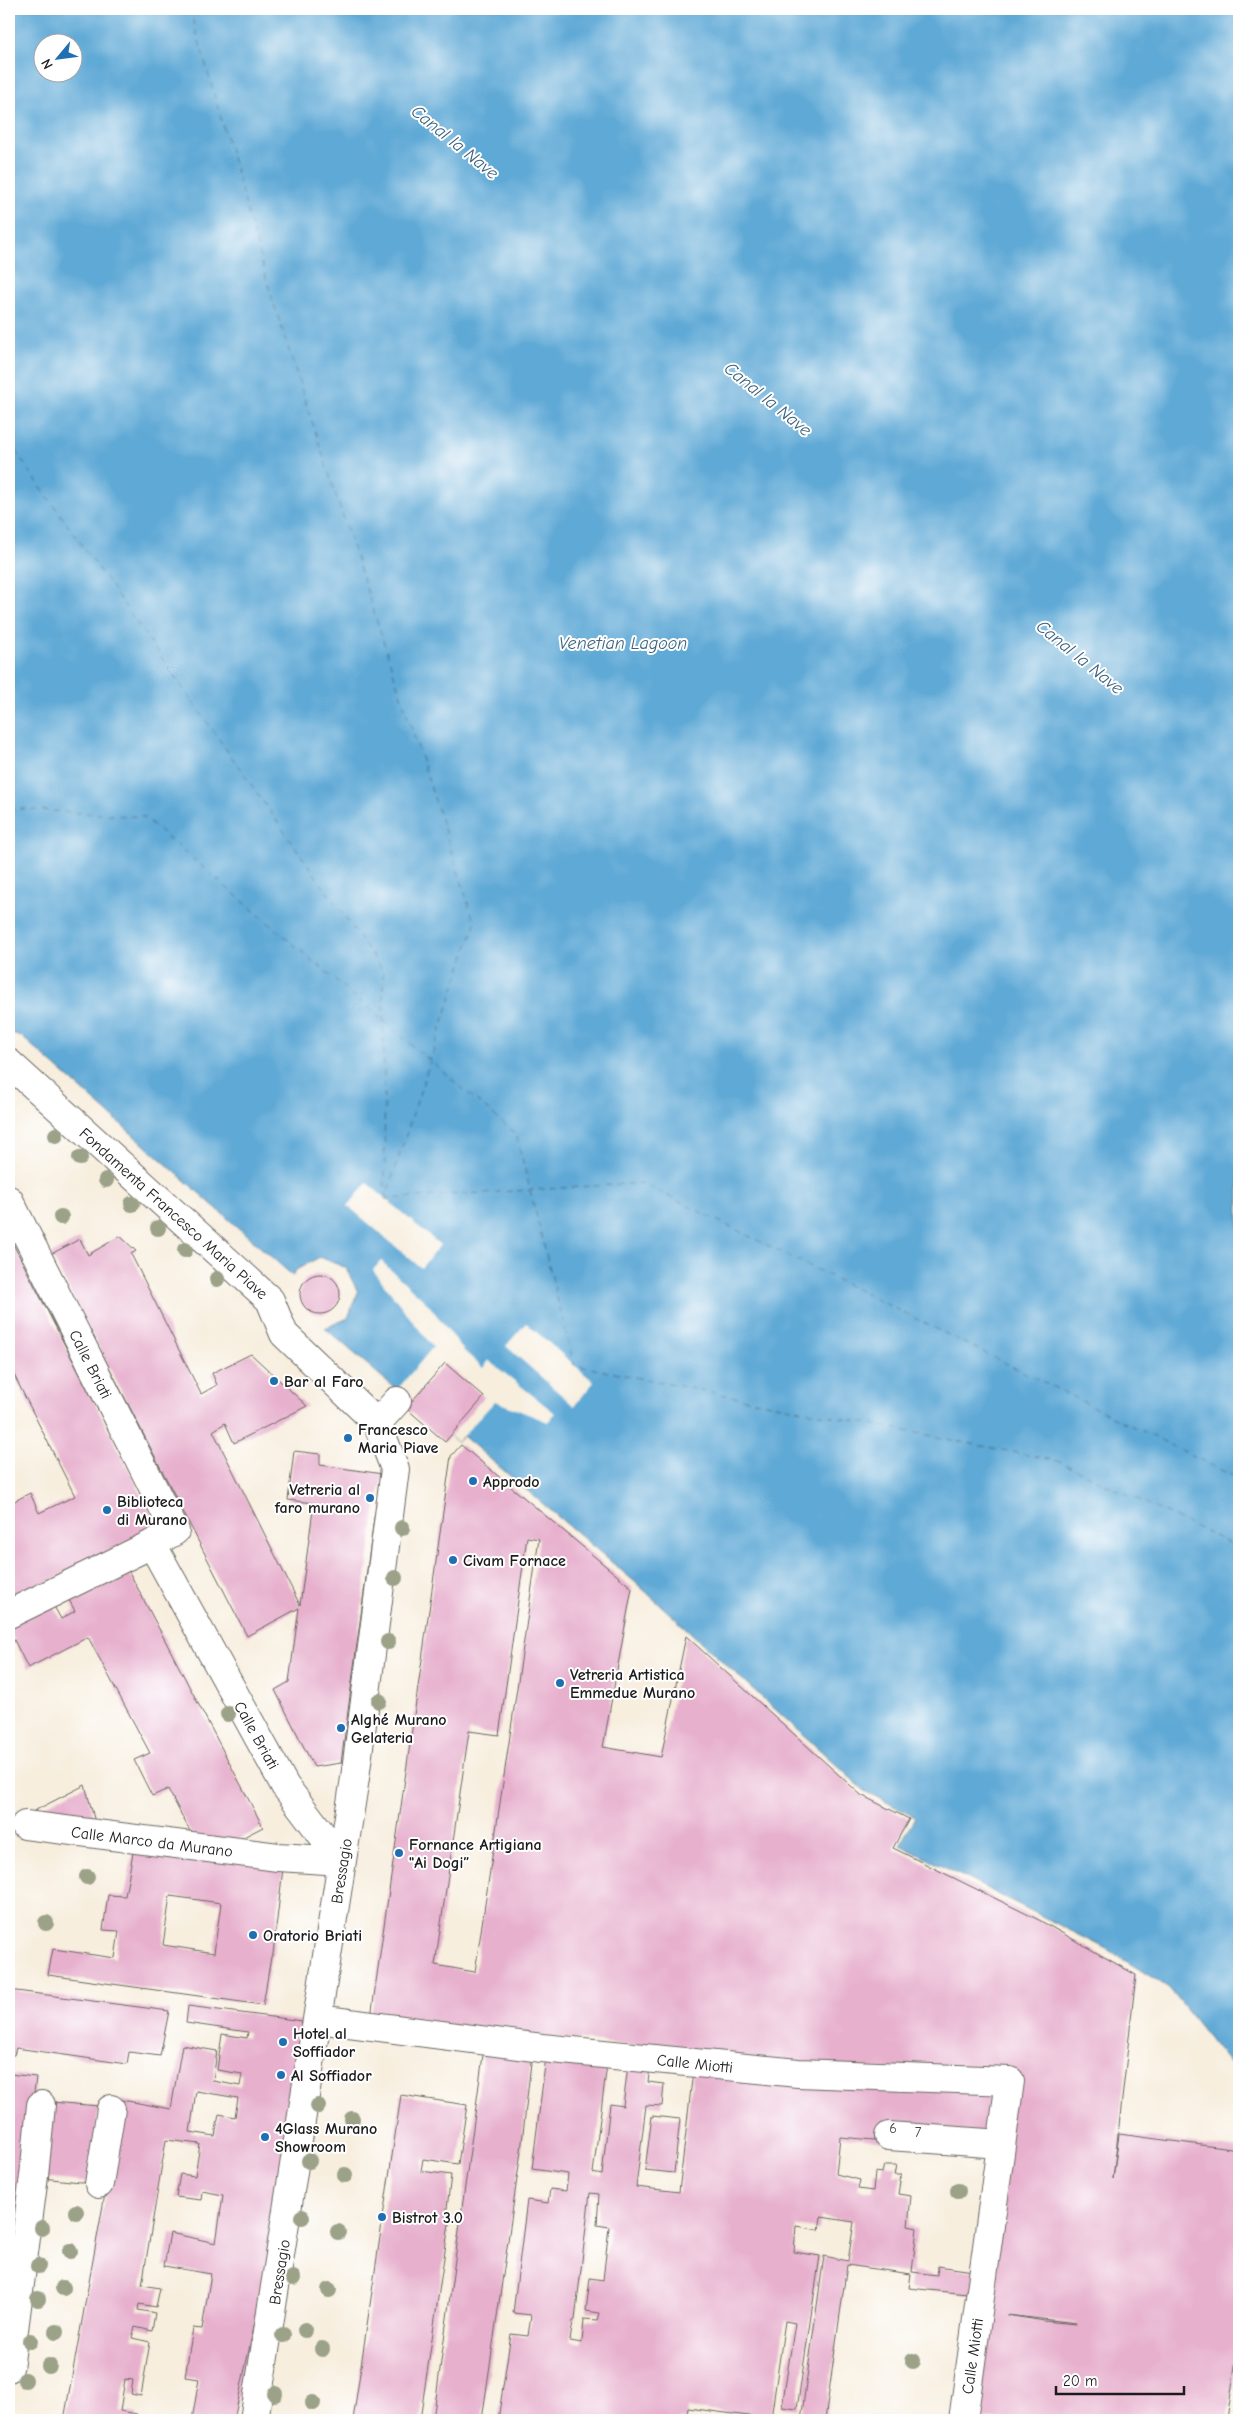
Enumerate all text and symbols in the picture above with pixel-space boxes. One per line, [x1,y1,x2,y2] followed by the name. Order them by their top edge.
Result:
[32,32,82,82] north arrow
[37,56,57,72] text: N
[407,101,503,184] water label: Canal la Nave
[720,358,816,441] water label: Canal la Nave
[1032,616,1128,699] water label: Canal la Nave
[559,633,687,654] water label: Venetian Lagoon
[76,1124,271,1303] street label: Fondamenta Francesco Maria Piave
[65,1327,115,1402] street label: Calle Briati
[284,1373,364,1391] place label: Bar al Faro
[268,1375,280,1387] marker: Bar al Faro
[358,1421,439,1457] place label: Francesco Maria Piave
[342,1432,354,1444] marker: Francesco Maria Piave
[483,1473,540,1491] place label: Approdo
[467,1475,479,1487] marker: Approdo
[274,1481,360,1517] place label: Vetreria al faro murano
[364,1492,376,1504] marker: Vetreria al faro murano
[117,1493,187,1529] place label: Biblioteca di Murano
[101,1504,113,1516] marker: Biblioteca di Murano
[463,1552,566,1570] place label: Civam Fornace
[447,1554,459,1566] marker: Civam Fornace
[570,1666,695,1702] place label: Vetreria Artistica Emmedue Murano
[554,1677,566,1689] marker: Vetreria Artistica Emmedue Murano
[230,1698,282,1773] street label: Calle Briati
[351,1711,447,1747] place label: Alghé Murano Gelateria
[335,1722,347,1734] marker: Alghé Murano Gelateria
[70,1823,234,1861] street label: Calle Marco da Murano
[409,1836,542,1872] place label: Fornance Artigiana "Ai Dogi”
[328,1837,356,1905] street label: Bressagio
[393,1847,405,1859] marker: Fornance Artigiana "Ai Dogi”
[263,1927,362,1945] place label: Oratorio Briati
[247,1929,259,1941] marker: Oratorio Briati
[293,2025,356,2061] place label: Hotel al Soffiador
[277,2036,289,2048] marker: Hotel al Soffiador
[656,2051,734,2077] street label: Calle Miotti
[291,2067,372,2085] place label: Al Soffiador
[275,2069,287,2081] marker: Al Soffiador
[275,2120,377,2156] place label: 4Glass Murano Showroom
[889,2120,897,2137] house number: 6
[915,2124,922,2141] house number: 7
[259,2131,271,2143] marker: 4Glass Murano Showroom
[392,2209,463,2227] place label: Bistrot 3.0
[376,2211,388,2223] marker: Bistrot 3.0
[266,2238,294,2306] street label: Bressagio
[959,2317,987,2395] street label: Calle Miotti
[1056,2364,1183,2396] scale bar
[1063,2372,1097,2390] text: 20 m

